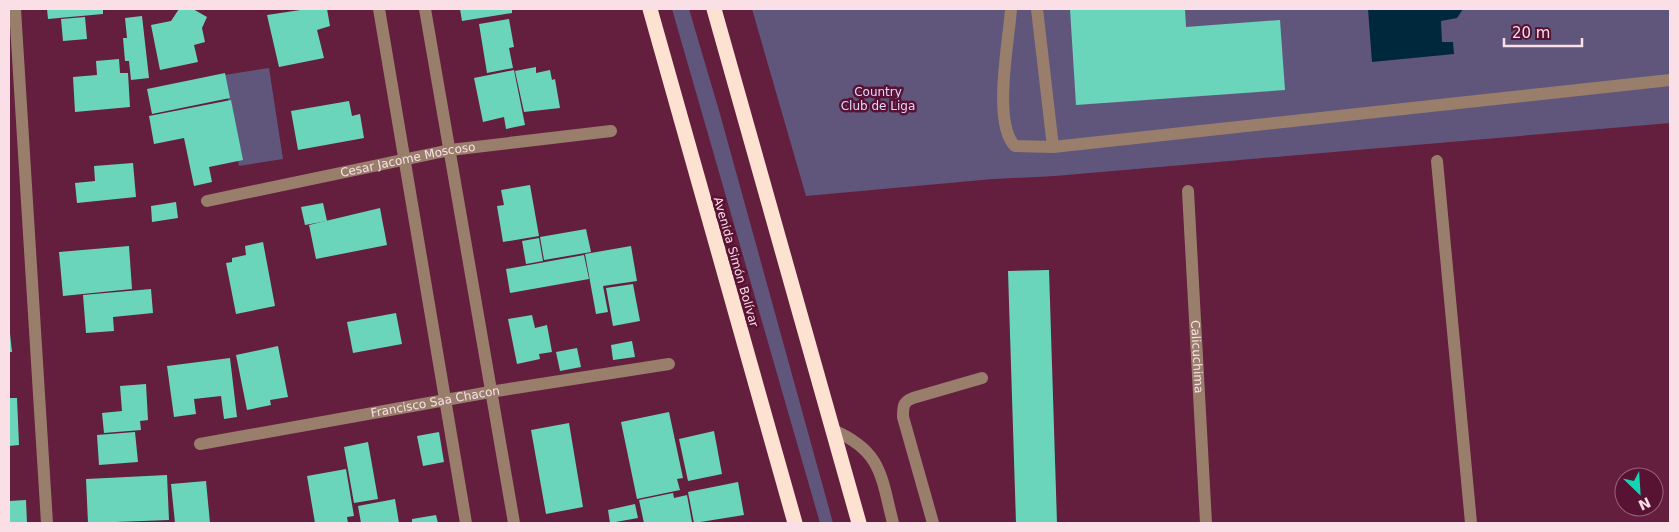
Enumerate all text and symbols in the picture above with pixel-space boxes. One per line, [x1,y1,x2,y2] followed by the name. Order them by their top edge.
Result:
[1504,15,1582,47] scale bar
[1512,24,1550,42] text: 20 m
[841,85,915,113] park label: Country Club de Liga
[339,140,476,180] street label: Cesar Jacome Moscoso
[711,195,761,329] street label: Avenida Simón Bolívar
[1188,320,1206,394] street label: Calicuchima
[370,384,501,420] street label: Francisco Saa Chacon
[1614,467,1664,517] north arrow
[1636,494,1653,514] text: N

